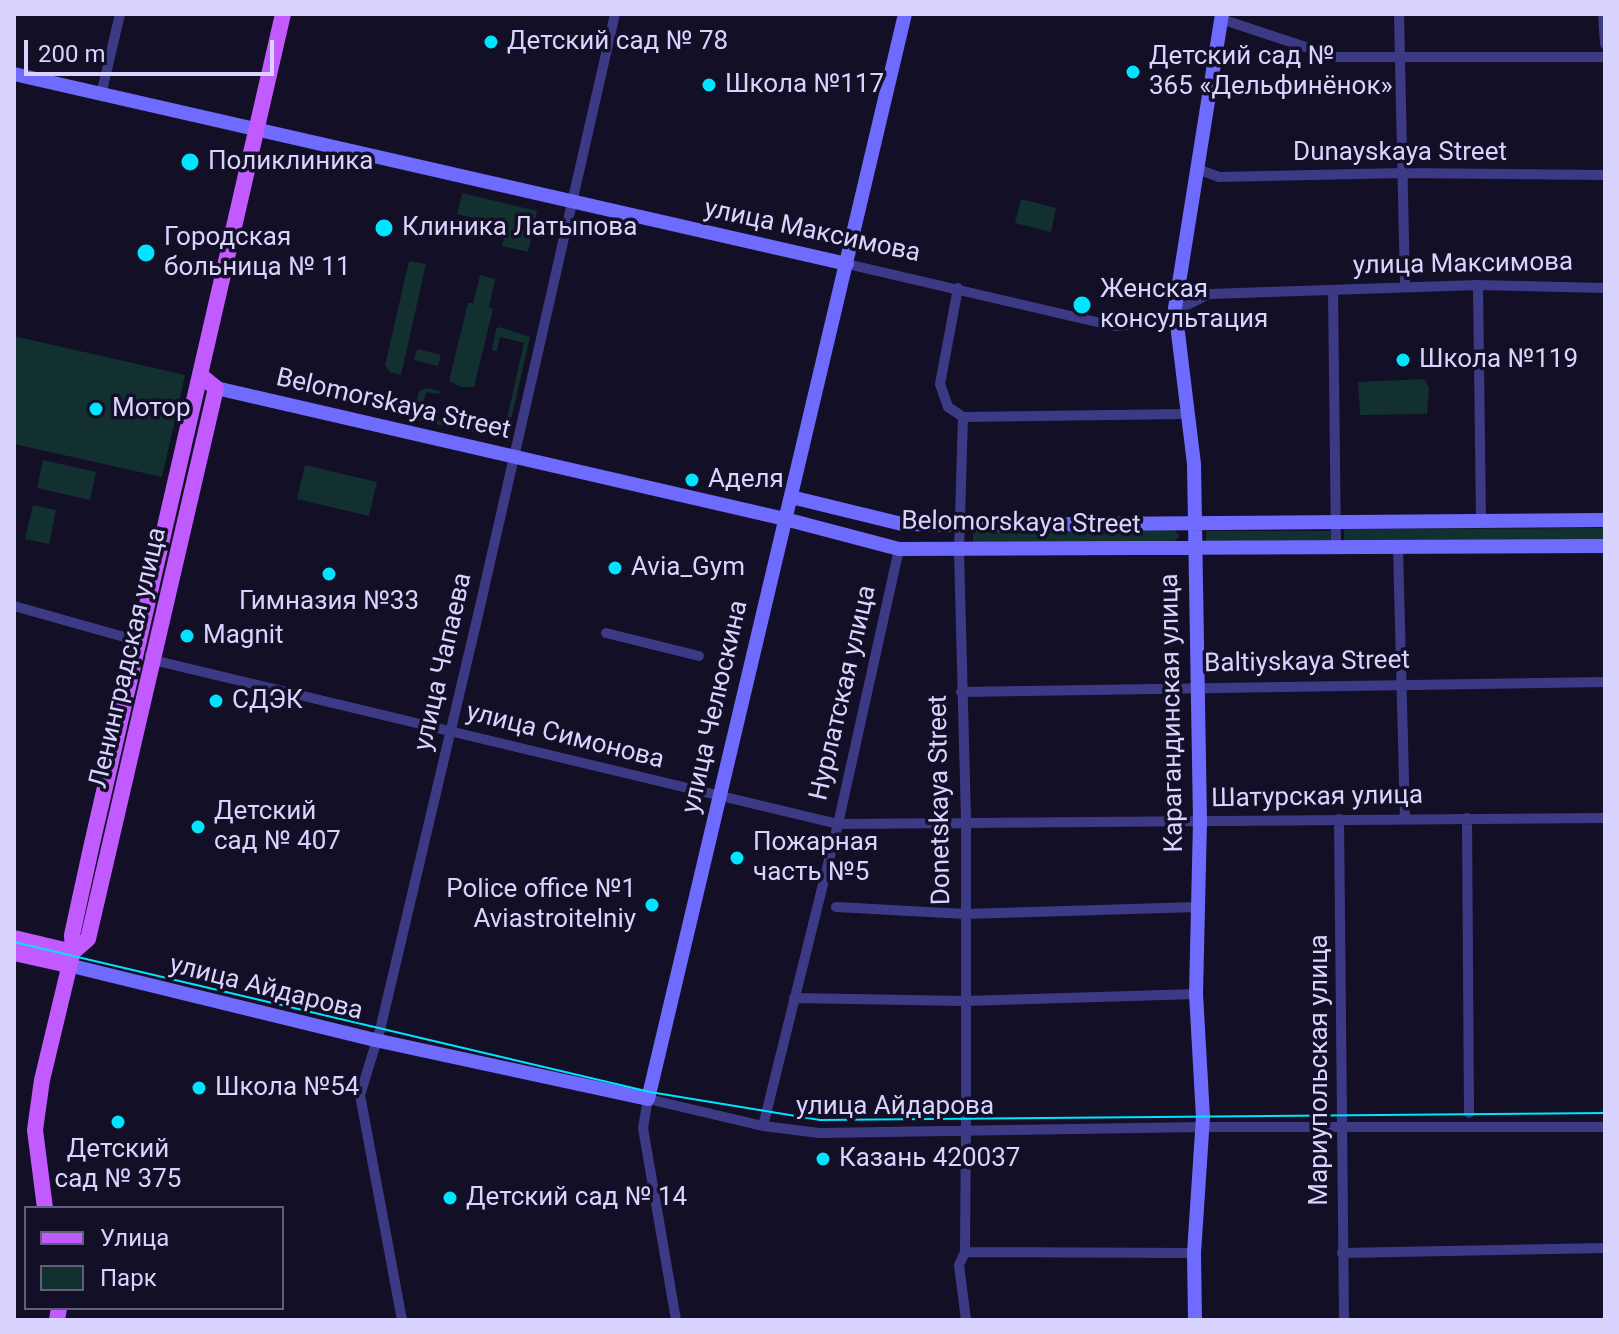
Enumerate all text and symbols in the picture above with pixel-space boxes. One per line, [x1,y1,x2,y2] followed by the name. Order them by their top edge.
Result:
[28,24,278,74] scale bar
[507,26,728,58] place label: Детский сад № 78
[482,33,500,51] marker: Детский сад № 78
[38,40,105,68] text: 200 m
[1149,41,1393,102] place label: Детский сад № 365 «Дельфинёнок»
[1124,63,1142,81] marker: Детский сад № 365 «Дельфинёнок»
[725,69,884,101] place label: Школа №117
[700,76,718,94] marker: Школа №117
[1293,137,1507,169] street label: Dunayskaya Street
[208,146,373,178] place label: Поликлиника
[179,151,201,173] marker: Поликлиника
[701,194,923,270] street label: улица Максимова
[402,212,637,244] place label: Клиника Латыпова
[373,217,395,239] marker: Клиника Латыпова
[164,222,351,284] place label: Городская больница № 11
[135,242,157,264] marker: Городская больница № 11
[1353,247,1573,283] street label: улица Максимова
[1100,274,1268,336] place label: Женская консультация
[1071,294,1093,316] marker: Женская консультация
[1419,344,1578,376] place label: Школа №119
[1394,351,1412,369] marker: Школа №119
[273,363,513,447] street label: Belomorskaya Street
[112,393,191,425] place label: Мотор
[87,400,105,418] marker: Мотор
[708,464,784,496] place label: Аделя
[683,471,701,489] marker: Аделя
[901,506,1141,542] street label: Belomorskaya Street
[84,525,174,791] street label: Ленинградская улица
[631,552,745,584] place label: Avia_Gym
[606,559,624,577] marker: Avia_Gym
[320,565,338,583] marker: Гимназия №33
[408,570,480,754] street label: улица Чапаева
[1155,573,1191,853] street label: Карагандинская улица
[804,582,884,804] street label: Нурлатская улица
[239,586,419,618] place label: Гимназия №33
[676,598,756,816] street label: улица Челюскина
[203,620,284,652] place label: Magnit
[178,627,196,645] marker: Magnit
[1204,646,1410,680] street label: Baltiyskaya Street
[232,685,303,717] place label: СДЭК
[207,692,225,710] marker: СДЭК
[924,695,958,905] street label: Donetskaya Street
[463,697,667,777] street label: улица Симонова
[1211,781,1423,815] street label: Шатурская улица
[214,796,341,858] place label: Детский сад № 407
[189,818,207,836] marker: Детский сад № 407
[753,827,878,888] place label: Пожарная часть №5
[728,849,746,867] marker: Пожарная часть №5
[446,874,636,936] place label: Police office №1 Aviastroitelniy
[643,896,661,914] marker: Police office №1 Aviastroitelniy
[1304,934,1336,1206] street label: Мариупольская улица
[166,950,366,1028] street label: улица Айдарова
[215,1072,359,1104] place label: Школа №54
[190,1079,208,1097] marker: Школа №54
[796,1091,994,1123] street label: улица Айдарова
[109,1113,127,1131] marker: Детский сад № 375
[55,1134,181,1196] place label: Детский сад № 375
[839,1143,1020,1175] place label: Казань 420037
[814,1150,832,1168] marker: Казань 420037
[466,1182,687,1214] place label: Детский сад № 14
[441,1189,459,1207] marker: Детский сад № 14
[24,1206,284,1310] legend
[100,1224,169,1252] text: Улица
[100,1264,157,1292] text: Парк

